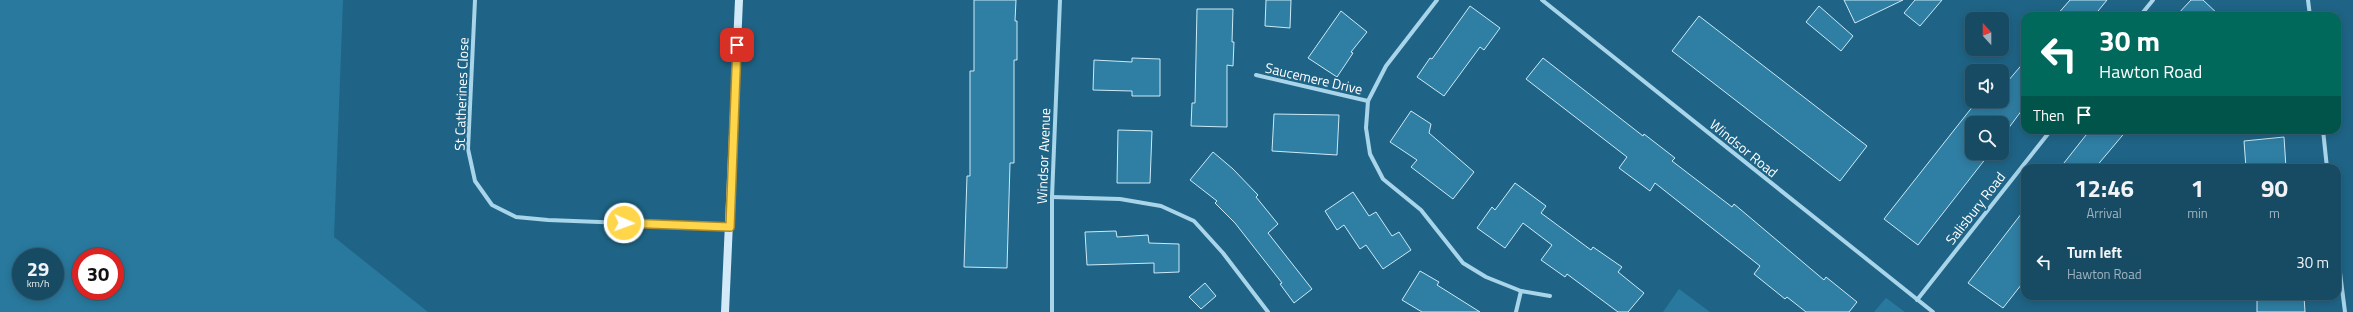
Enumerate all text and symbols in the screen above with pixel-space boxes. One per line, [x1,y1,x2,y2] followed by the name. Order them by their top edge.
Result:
[1965,12,2009,56] north arrow
[1965,12,2009,160] map controls
[2099,19,2160,62] text: 30 m
[720,28,754,62] pin
[2033,28,2085,80] icon: left
[726,34,748,56] icon: arrive
[449,37,473,151] street label: St Catherines Close
[1263,57,1365,99] street label: Saucemere Drive
[2099,58,2202,85] text: Hawton Road
[1965,64,2009,108] button: sound
[2033,104,2065,127] text: Then
[2073,104,2095,126] icon: arrive
[1031,108,1055,204] street label: Windsor Avenue
[1705,114,1783,182] street label: Windsor Road
[1965,116,2009,160] button: search
[1940,167,2010,249] street label: Salisbury Road
[2074,170,2134,206] text: 12:46
[2191,170,2204,206] text: 1
[2261,170,2288,206] text: 90
[603,202,645,244] position arrow
[2086,203,2122,223] text: Arrival
[2187,203,2208,223] text: min
[2269,203,2280,223] text: m
[2067,241,2122,264] text: Turn left
[72,248,124,300] speed limit sign: 30
[2033,251,2055,273] icon: left
[2296,251,2329,274] text: 30 m
[27,253,49,284] text: 29
[2067,264,2142,284] text: Hawton Road
[27,276,49,291] text: km/h

